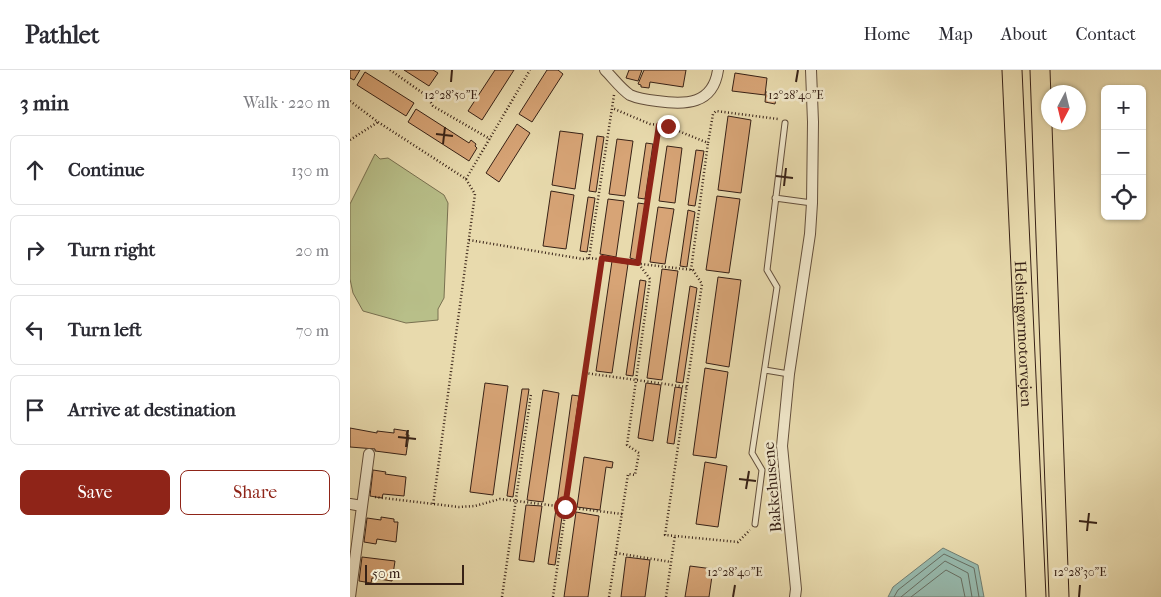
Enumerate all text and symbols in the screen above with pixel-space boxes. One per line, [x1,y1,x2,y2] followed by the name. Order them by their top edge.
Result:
[25,21,99,49] text: Pathlet
[863,24,910,45] text: Home
[938,24,973,45] text: Map
[1001,24,1047,45] text: About
[1075,24,1136,45] text: Contact
[1041,85,1086,130] north arrow
[1101,85,1146,220] map controls
[1101,85,1146,130] button: +
[424,88,478,102] text: 12°28'50"E
[768,88,824,102] text: 12°28'40"E
[20,91,69,115] text: 3 min
[243,93,330,112] text: Walk · 220 m
[657,115,680,138] route end
[1101,130,1146,175] button: −
[21,156,49,184] icon: ahead
[68,159,144,181] text: Continue
[291,161,329,180] text: 130 m
[1101,175,1146,220] button: locate
[21,236,49,264] icon: right
[68,239,155,261] text: Turn right
[295,241,329,260] text: 20 m
[1011,260,1037,408] street label: Helsingørmotorvejen
[21,316,49,344] icon: left
[68,319,142,341] text: Turn left
[296,321,329,340] text: 70 m
[21,396,49,424] icon: arrive
[68,399,236,421] text: Arrive at destination
[759,441,785,533] street label: Bakkehusene
[20,470,170,515] button: Save
[180,470,330,515] button: Share
[554,496,577,519] route start
[365,562,464,585] scale bar
[372,565,400,582] text: 50 m
[707,565,763,579] text: 12°28'40"E
[1053,565,1107,579] text: 12°28'30"E

